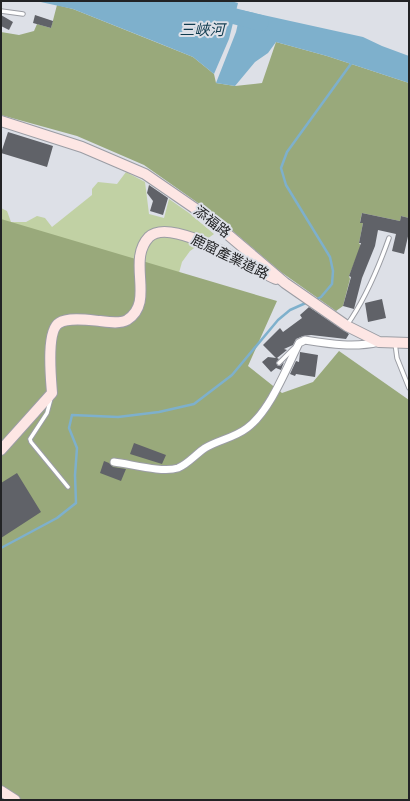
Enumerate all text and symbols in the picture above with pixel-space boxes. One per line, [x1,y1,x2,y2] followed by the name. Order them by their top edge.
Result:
[179,19,227,42] water label: 三峽河
[189,201,235,243] street label: 添福路
[188,229,272,285] street label: 鹿窟產業道路

